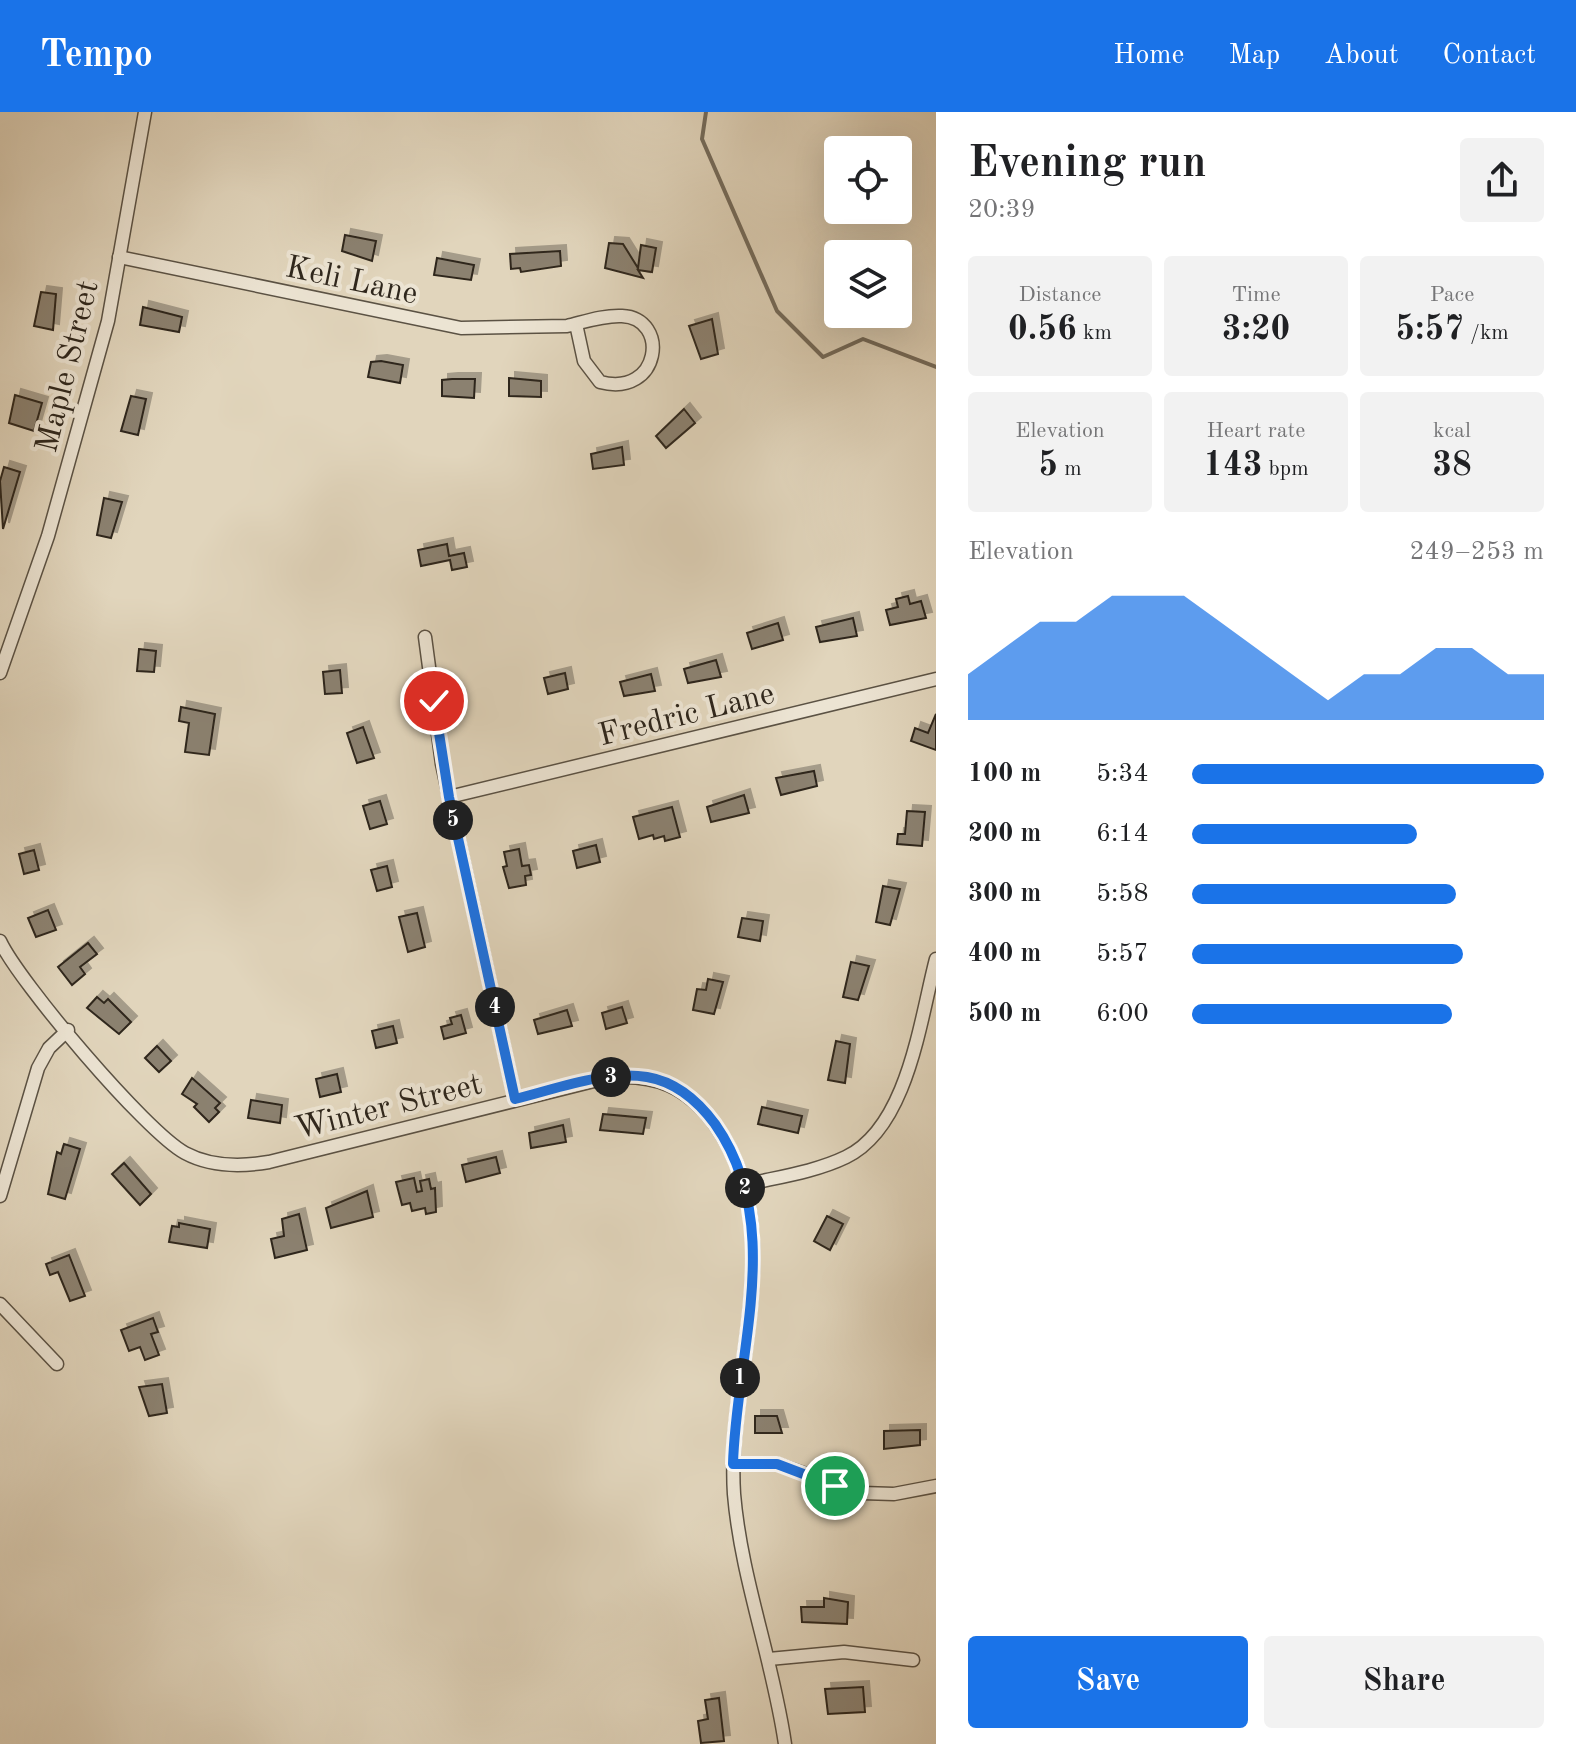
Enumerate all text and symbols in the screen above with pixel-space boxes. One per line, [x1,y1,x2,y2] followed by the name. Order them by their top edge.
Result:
[40,37,153,75] text: Tempo
[1113,42,1184,70] text: Home
[1228,42,1280,70] text: Map
[1324,42,1399,70] text: About
[1443,42,1536,70] text: Contact
[824,136,912,328] map controls
[824,136,912,224] button: locate
[1460,138,1544,222] button: share
[968,142,1206,186] text: Evening run
[968,197,1036,223] text: 20:39
[824,240,912,328] button: layers
[282,252,420,312] street label: Keli Lane
[32,277,106,456] street label: Maple Street
[1019,284,1101,306] text: Distance
[1231,284,1281,306] text: Time
[1430,284,1474,306] text: Pace
[1008,313,1077,347] text: 0.56
[1222,313,1290,347] text: 3:20
[1395,313,1464,347] text: 5:57
[1077,322,1112,344] text: km
[1464,322,1509,344] text: /km
[1015,420,1105,442] text: Elevation
[1207,420,1305,442] text: Heart rate
[1433,420,1471,442] text: kcal
[1038,449,1058,483] text: 5
[1203,449,1262,483] text: 143
[1432,449,1472,483] text: 38
[1058,458,1082,480] text: m
[1262,458,1309,480] text: bpm
[968,539,1074,565] text: Elevation
[1409,539,1544,565] text: 249–253 m
[400,667,468,735] pin
[412,679,456,723] icon: check
[595,679,778,753] street label: Fredric Lane
[968,761,1041,787] text: 100 m
[1096,761,1149,787] text: 5:34
[433,800,473,840] pin: 5
[447,809,459,831] text: 5
[968,821,1041,847] text: 200 m
[1096,821,1149,847] text: 6:14
[968,881,1041,907] text: 300 m
[1096,881,1149,907] text: 5:58
[968,941,1041,967] text: 400 m
[1096,941,1149,967] text: 5:57
[475,987,515,1027] pin: 4
[489,996,501,1018] text: 4
[968,1001,1041,1027] text: 500 m
[1096,1001,1149,1027] text: 6:00
[591,1057,631,1097] pin: 3
[605,1066,617,1088] text: 3
[292,1069,486,1147] street label: Winter Street
[725,1168,765,1208] pin: 2
[739,1177,751,1199] text: 2
[720,1358,760,1398] pin: 1
[734,1367,746,1389] text: 1
[801,1452,869,1520] pin
[813,1464,857,1508] icon: arrive
[968,1636,1248,1728] button: Save
[1264,1636,1544,1728] button: Share

